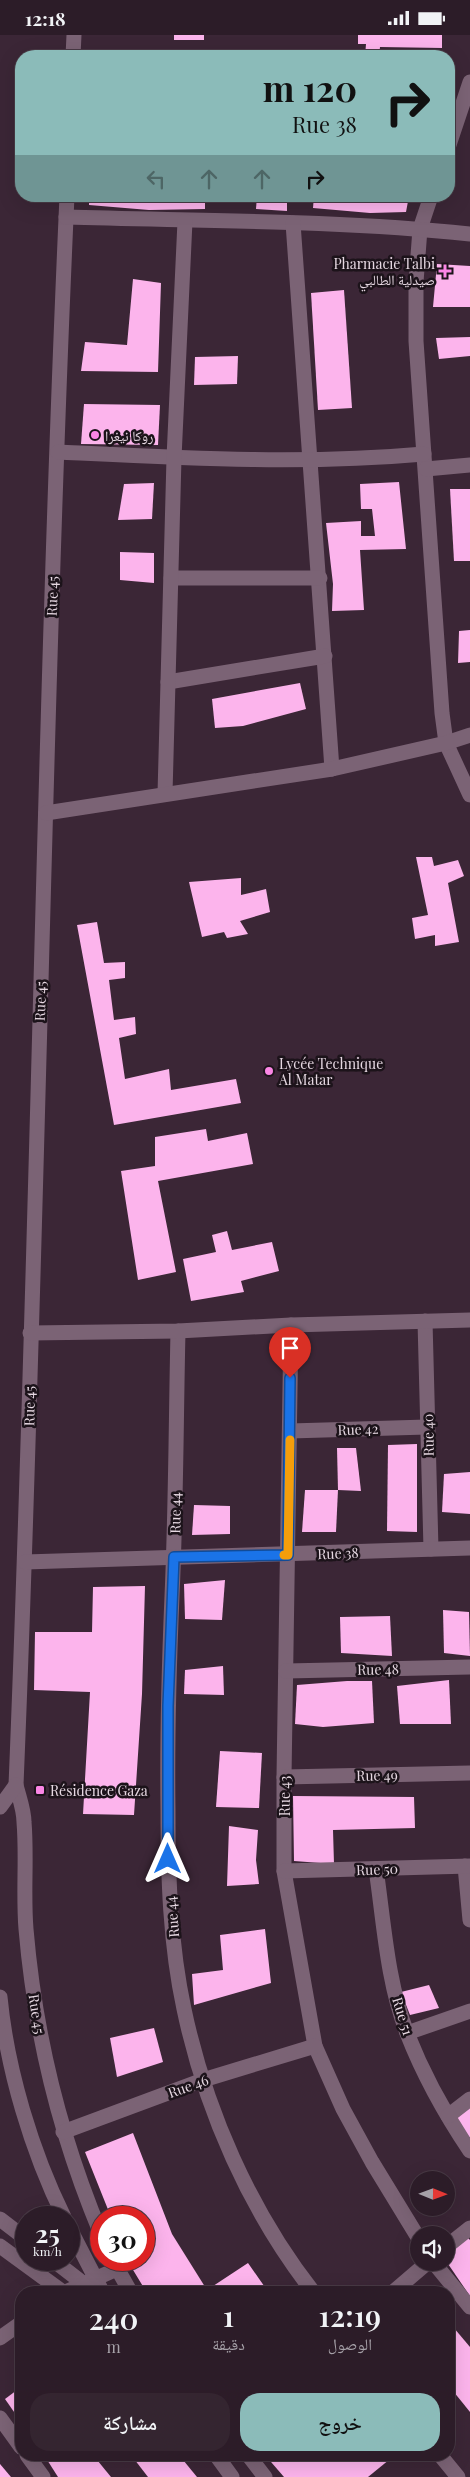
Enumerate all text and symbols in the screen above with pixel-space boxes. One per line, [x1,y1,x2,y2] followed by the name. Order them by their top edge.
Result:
[25,5,66,31] text: 12:18
[263,64,357,111] text: 120 m
[375,70,440,135] icon: right
[292,109,357,139] text: Rue 38
[142,165,170,193] icon: left
[195,165,223,193] icon: ahead
[248,165,276,193] icon: ahead
[301,165,329,193] icon: right
[334,254,435,291] place label: Pharmacie Talbi صيدلية الطالبي
[439,265,451,277] marker: Pharmacie Talbi صيدلية الطالبي
[105,426,153,445] place label: روكا نيغرا
[89,429,101,441] marker: روكا نيغرا
[42,575,62,616] street label: Rue 45
[30,980,50,1021] street label: Rue 45
[278,1054,383,1089] place label: Lycée Technique Al Matar
[263,1065,275,1077] marker: Lycée Technique Al Matar
[269,1327,311,1378] pin
[276,1334,304,1362] icon: arrive
[19,1386,39,1426] street label: Rue 45
[418,1413,438,1457] street label: Rue 40
[337,1419,379,1439] street label: Rue 42
[165,1492,185,1534] street label: Rue 44
[317,1543,359,1563] street label: Rue 38
[357,1659,399,1679] street label: Rue 48
[356,1765,398,1785] street label: Rue 49
[275,1776,294,1816] street label: Rue 43
[50,1781,148,1800] place label: Résidence Gaza
[34,1784,46,1796] marker: Résidence Gaza
[141,1832,193,1884] position arrow
[356,1859,398,1879] street label: Rue 50
[161,1896,183,1938] street label: Rue 44
[24,1993,50,2036] street label: Rue 45
[388,1995,418,2037] street label: Rue 51
[165,2070,211,2102] street label: Rue 46
[410,2171,455,2216] north arrow
[410,2171,455,2271] map controls
[90,2206,155,2271] speed limit sign: 30
[35,2216,60,2249] text: 25
[410,2226,455,2271] button: sound
[33,2243,62,2259] text: km/h
[223,2295,234,2335] text: 1
[319,2295,381,2335] text: 12:19
[89,2298,138,2338] text: 240
[212,2333,245,2354] text: دقيقة
[328,2333,372,2354] text: الوصول
[107,2336,121,2357] text: m
[30,2393,230,2451] button: مشاركة
[240,2393,440,2451] button: خروج

